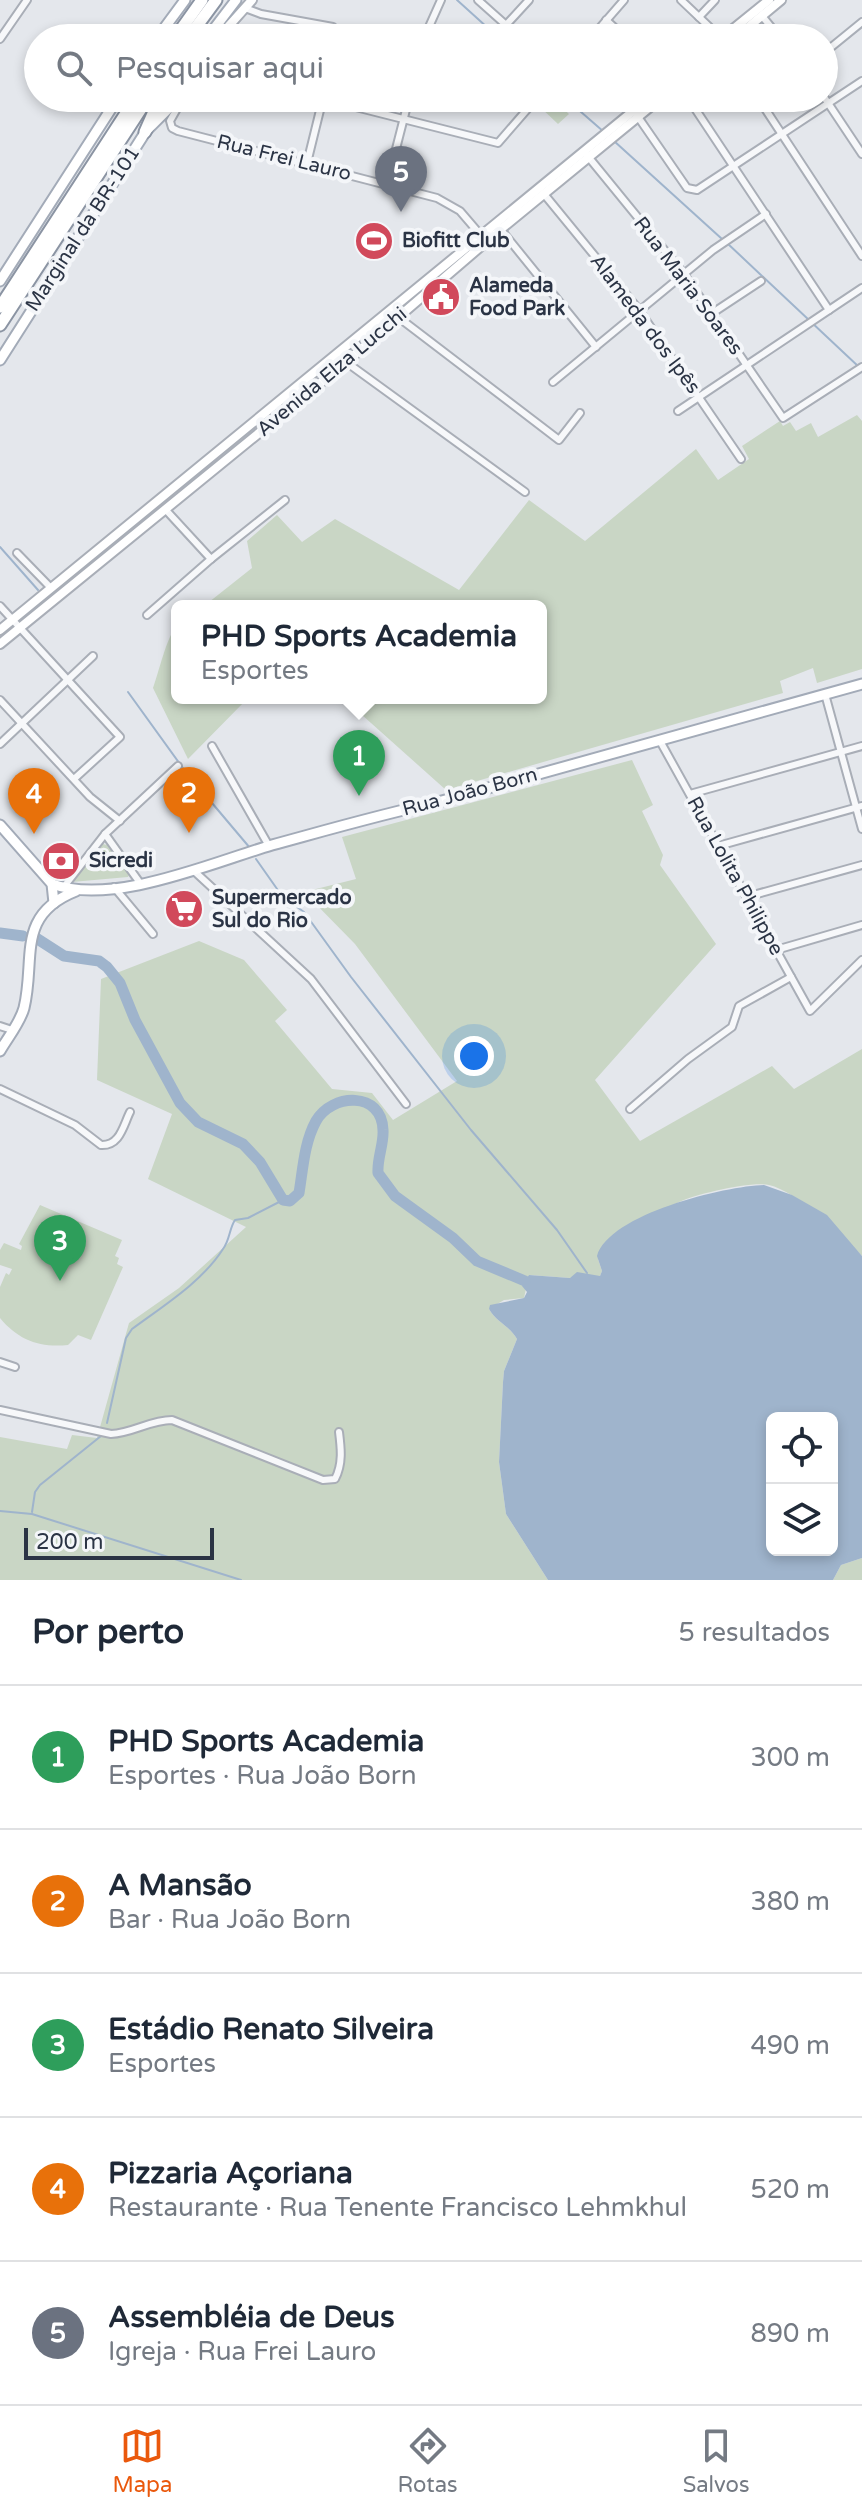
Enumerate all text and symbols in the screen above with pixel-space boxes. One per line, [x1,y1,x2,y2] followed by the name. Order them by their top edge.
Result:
[24,24,838,112] search box
[52,46,96,90] icon: search
[116,50,324,87] text: Pesquisar aqui
[214,130,354,186] street label: Rua Frei Lauro
[21,142,145,316] street label: Marginal da BR-101
[375,146,427,212] pin: 5
[628,212,748,360] street label: Rua Maria Soares
[353,220,395,262] sports icon: Biofitt Club
[402,229,510,253] place label: Biofitt Club
[585,250,705,398] street label: Alameda dos Ipês
[469,274,565,321] place label: Alameda Food Park
[420,276,462,318] public building icon: Alameda Food Park
[252,302,412,442] street label: Avenida Elza Lucchi
[171,600,547,704] popup
[201,618,517,655] text: PHD Sports Academia
[201,655,309,686] text: Esportes
[333,730,385,796] pin: 1
[400,762,540,822] street label: Rua João Born
[163,767,215,833] pin: 2
[8,768,60,834] pin: 4
[681,793,789,959] street label: Rua Lolita Philippe
[40,840,82,882] bank icon: Sicredi
[89,849,153,873] place label: Sicredi
[212,886,352,933] place label: Supermercado Sul do Rio
[163,888,205,930] supermarket icon: Supermercado Sul do Rio
[454,1036,494,1076] your location
[34,1215,86,1281] pin: 3
[766,1412,838,1556] map controls
[766,1412,838,1484] button: locate
[766,1484,838,1556] button: layers
[24,1524,214,1560] scale bar
[36,1529,103,1555] text: 200 m
[32,1612,184,1653] text: Por perto
[679,1617,830,1648] text: 5 resultados
[108,1723,424,1760] text: PHD Sports Academia
[50,1742,66,1773] text: 1
[750,1742,830,1773] text: 300 m
[108,1760,417,1791] text: Esportes · Rua João Born
[108,1867,252,1904] text: A Mansão
[50,1886,66,1917] text: 2
[750,1886,830,1917] text: 380 m
[108,1904,351,1935] text: Bar · Rua João Born
[108,2011,434,2048] text: Estádio Renato Silveira
[50,2030,66,2061] text: 3
[750,2030,830,2061] text: 490 m
[108,2048,216,2079] text: Esportes
[108,2155,353,2192] text: Pizzaria Açoriana
[50,2174,66,2205] text: 4
[750,2174,830,2205] text: 520 m
[108,2192,687,2223] text: Restaurante · Rua Tenente Francisco Lehmkhul
[108,2299,395,2336] text: Assembléia de Deus
[50,2318,66,2349] text: 5
[750,2318,830,2349] text: 890 m
[108,2336,376,2367] text: Igreja · Rua Frei Lauro
[113,2424,172,2498] tab: Mapa
[397,2424,458,2498] tab: Rotas
[683,2424,750,2498] tab: Salvos

